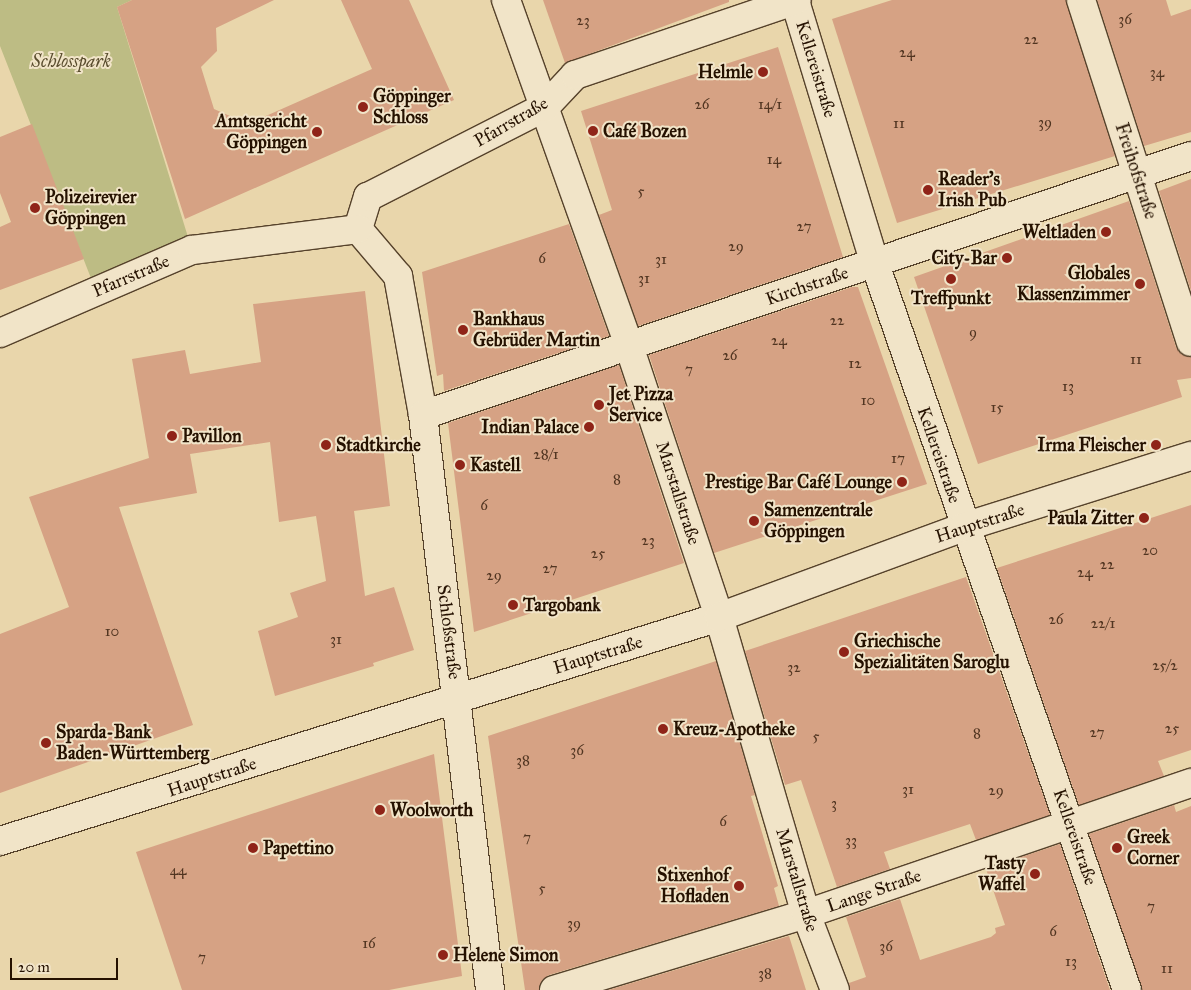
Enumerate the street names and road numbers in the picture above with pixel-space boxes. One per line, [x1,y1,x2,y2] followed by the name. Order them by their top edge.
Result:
[791,18,841,120] street label: Kellereistraße
[470,92,552,152] street label: Pfarrstraße
[1110,120,1162,222] street label: Freihofstraße
[89,250,173,302] street label: Pfarrstraße
[763,262,851,310] street label: Kirchstraße
[912,404,966,506] street label: Kellereistraße
[651,439,705,547] street label: Marstallstraße
[933,498,1027,548] street label: Hauptstraße
[432,583,466,681] street label: Schloßstraße
[551,631,645,679] street label: Hauptstraße
[165,752,259,802] street label: Hauptstraße
[1048,786,1102,888] street label: Kellereistraße
[771,826,823,934] street label: Marstallstraße
[824,865,924,917] street label: Lange Straße

